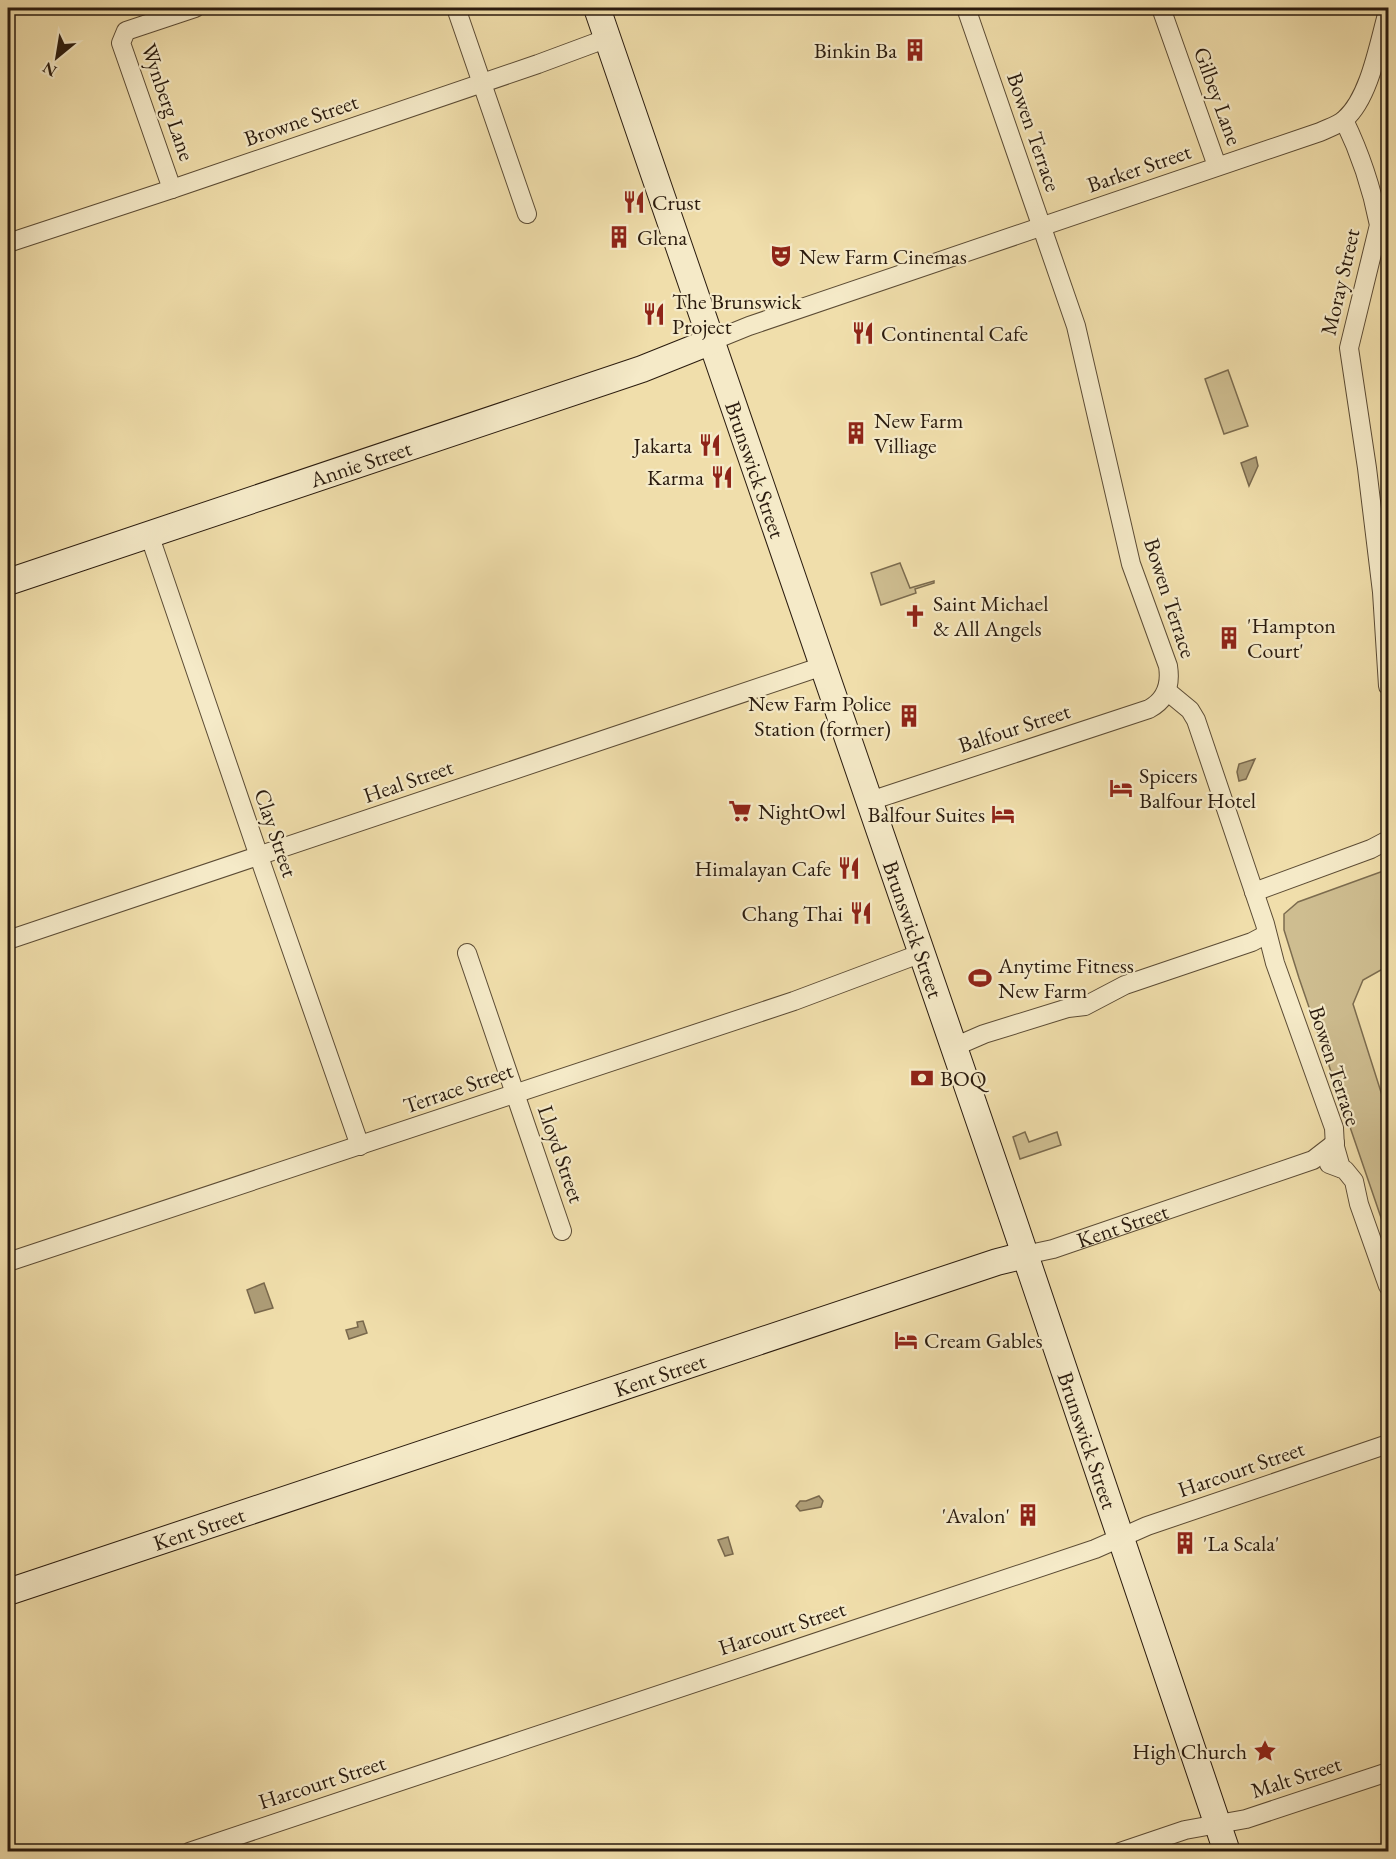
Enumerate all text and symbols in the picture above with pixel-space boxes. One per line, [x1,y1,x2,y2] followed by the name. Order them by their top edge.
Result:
[27,27,87,87] north arrow
[814,36,897,65] place label: Binkin Ba
[902,37,928,63] building icon: Binkin Ba
[134,39,202,165] street label: Wynberg Lane
[1187,43,1249,149] street label: Gilbey Lane
[39,57,61,82] text: N
[1000,69,1068,196] street label: Bowen Terrace
[240,87,362,153] street label: Browne Street
[1083,137,1195,199] street label: Barker Street
[652,188,701,217] place label: Crust
[621,189,647,215] restaurant icon: Crust
[637,223,688,252] place label: Glena
[606,224,632,250] building icon: Glena
[1314,226,1366,338] street label: Moray Street
[799,242,967,271] place label: New Farm Cinemas
[768,243,794,269] theatre icon: New Farm Cinemas
[672,287,802,341] place label: The Brunswick Project
[641,301,667,327] restaurant icon: The Brunswick Project
[881,319,1028,348] place label: Continental Cafe
[850,320,876,346] restaurant icon: Continental Cafe
[719,397,793,542] street label: Brunswick Street
[874,406,963,460] place label: New Farm Villiage
[843,420,869,446] building icon: New Farm Villiage
[632,431,692,460] place label: Jakarta
[697,432,723,458] restaurant icon: Jakarta
[305,433,415,494] street label: Annie Street
[647,463,704,492] place label: Karma
[709,464,735,490] restaurant icon: Karma
[1137,534,1203,662] street label: Bowen Terrace
[933,589,1048,643] place label: Saint Michael & All Angels
[902,603,928,629] church icon: Saint Michael & All Angels
[1247,611,1336,665] place label: 'Hampton Court'
[1216,625,1242,651] building icon: 'Hampton Court'
[748,689,891,743] place label: New Farm Police Station (former)
[954,696,1074,760] street label: Balfour Street
[896,703,922,729] building icon: New Farm Police Station (former)
[359,752,457,810] street label: Heal Street
[1139,761,1256,815] place label: Spicers Balfour Hotel
[1108,775,1134,801] hotel icon: Spicers Balfour Hotel
[247,785,305,881] street label: Clay Street
[758,797,846,826] place label: NightOwl
[727,798,753,824] supermarket icon: NightOwl
[868,800,985,829] place label: Balfour Suites
[990,801,1016,827] hotel icon: Balfour Suites
[695,854,831,883] place label: Himalayan Cafe
[836,855,862,881] restaurant icon: Himalayan Cafe
[876,857,950,1002] street label: Brunswick Street
[741,899,843,928] place label: Chang Thai
[848,900,874,926] restaurant icon: Chang Thai
[997,951,1134,1005] place label: Anytime Fitness New Farm
[967,965,993,991] sports icon: Anytime Fitness New Farm
[1302,1002,1368,1130] street label: Bowen Terrace
[399,1056,517,1120] street label: Terrace Street
[940,1064,990,1093] place label: BOQ
[909,1065,935,1091] bank icon: BOQ
[531,1101,591,1207] street label: Lloyd Street
[1073,1196,1172,1254] street label: Kent Street
[924,1326,1043,1355] place label: Cream Gables
[893,1327,919,1353] hotel icon: Cream Gables
[610,1346,709,1403] street label: Kent Street
[1051,1368,1124,1513] street label: Brunswick Street
[1174,1434,1308,1504] street label: Harcourt Street
[149,1500,248,1557] street label: Kent Street
[942,1501,1010,1530] place label: 'Avalon'
[1015,1502,1041,1528] building icon: 'Avalon'
[1203,1529,1280,1558] place label: 'La Scala'
[1172,1530,1198,1556] building icon: 'La Scala'
[715,1594,849,1662] street label: Harcourt Street
[1132,1737,1247,1766] place label: High Church
[1252,1738,1278,1764] place icon: High Church
[255,1748,389,1816] street label: Harcourt Street
[1247,1749,1345,1805] street label: Malt Street

